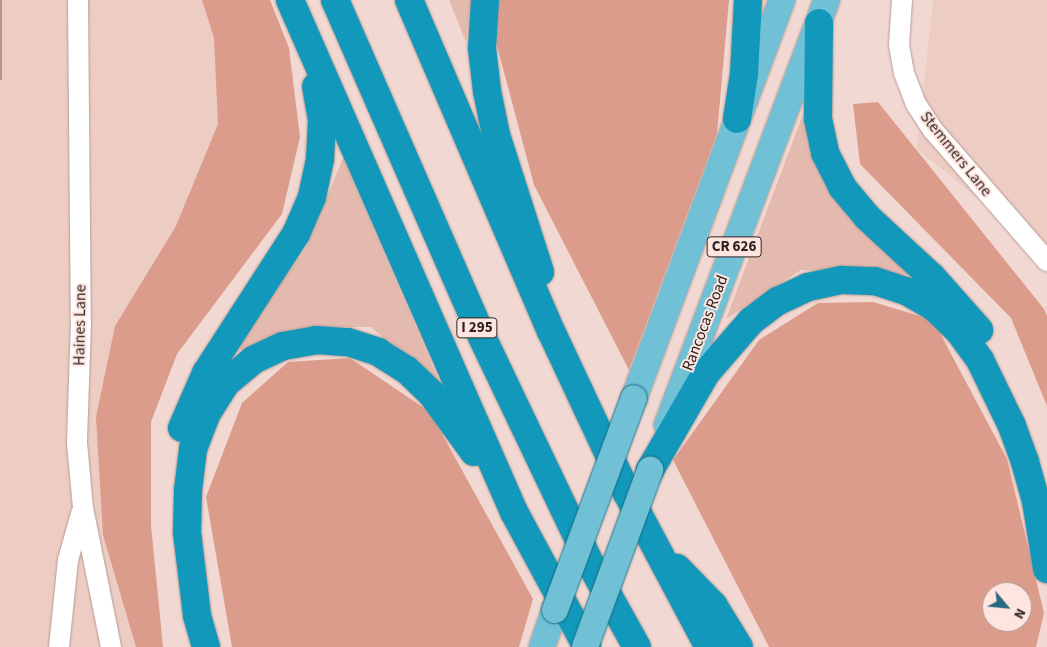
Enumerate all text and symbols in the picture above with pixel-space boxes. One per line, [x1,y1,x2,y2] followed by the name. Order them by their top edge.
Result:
[916,108,996,200] street label: Stemmers Lane
[706,234,762,260] road number: CR 626
[678,272,732,374] street label: Rancocas Road
[70,284,90,366] street label: Haines Lane
[456,316,498,340] road number: I 295
[982,582,1032,632] north arrow
[1008,605,1030,622] text: N

